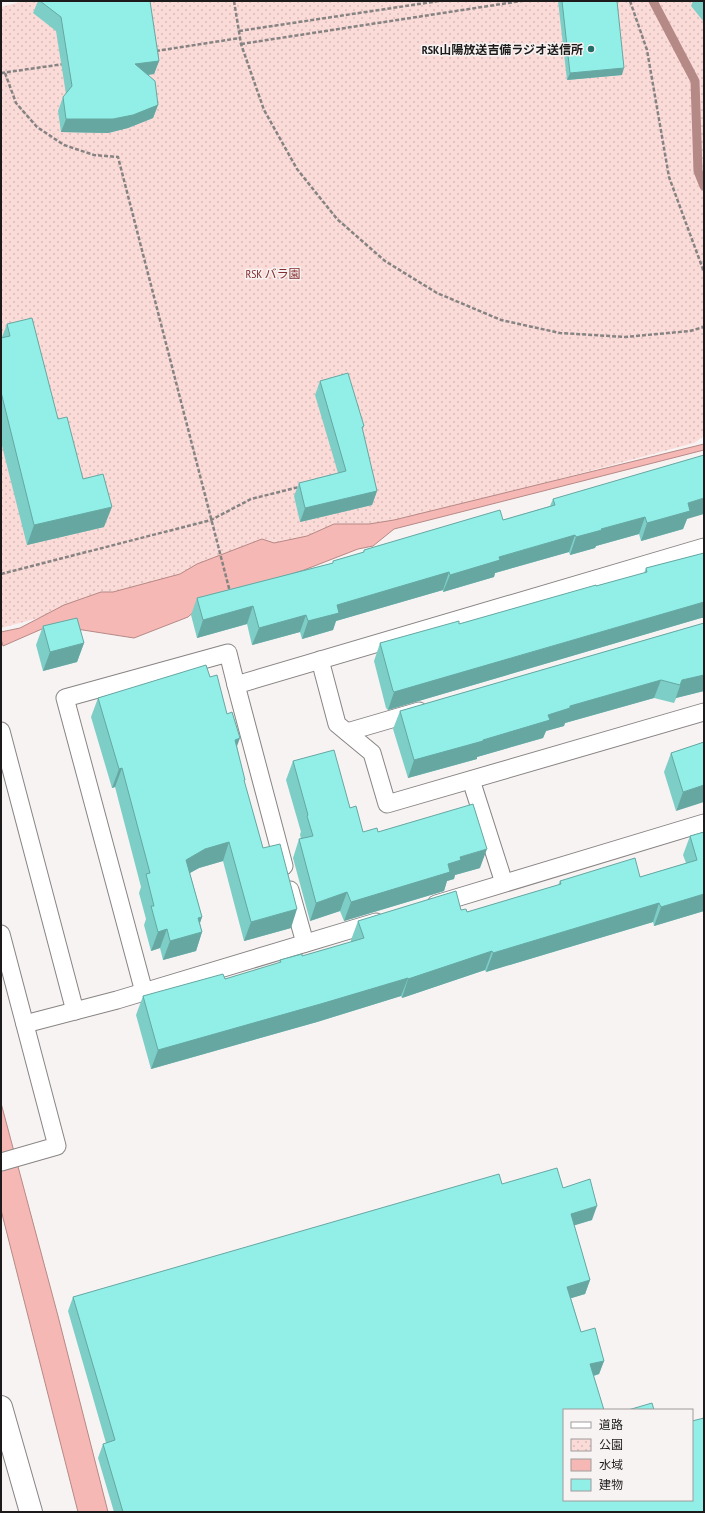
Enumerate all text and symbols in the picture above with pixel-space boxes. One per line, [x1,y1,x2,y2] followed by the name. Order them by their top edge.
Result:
[422,42,583,57] place label: RSK山陽放送吉備ラジオ送信所
[586,44,596,54] marker: RSK山陽放送吉備ラジオ送信所
[245,266,301,281] park label: RSK バラ園
[563,1409,693,1501] legend
[599,1417,623,1432] text: 道路
[599,1437,623,1452] text: 公園
[599,1457,623,1472] text: 水域
[599,1477,623,1492] text: 建物

